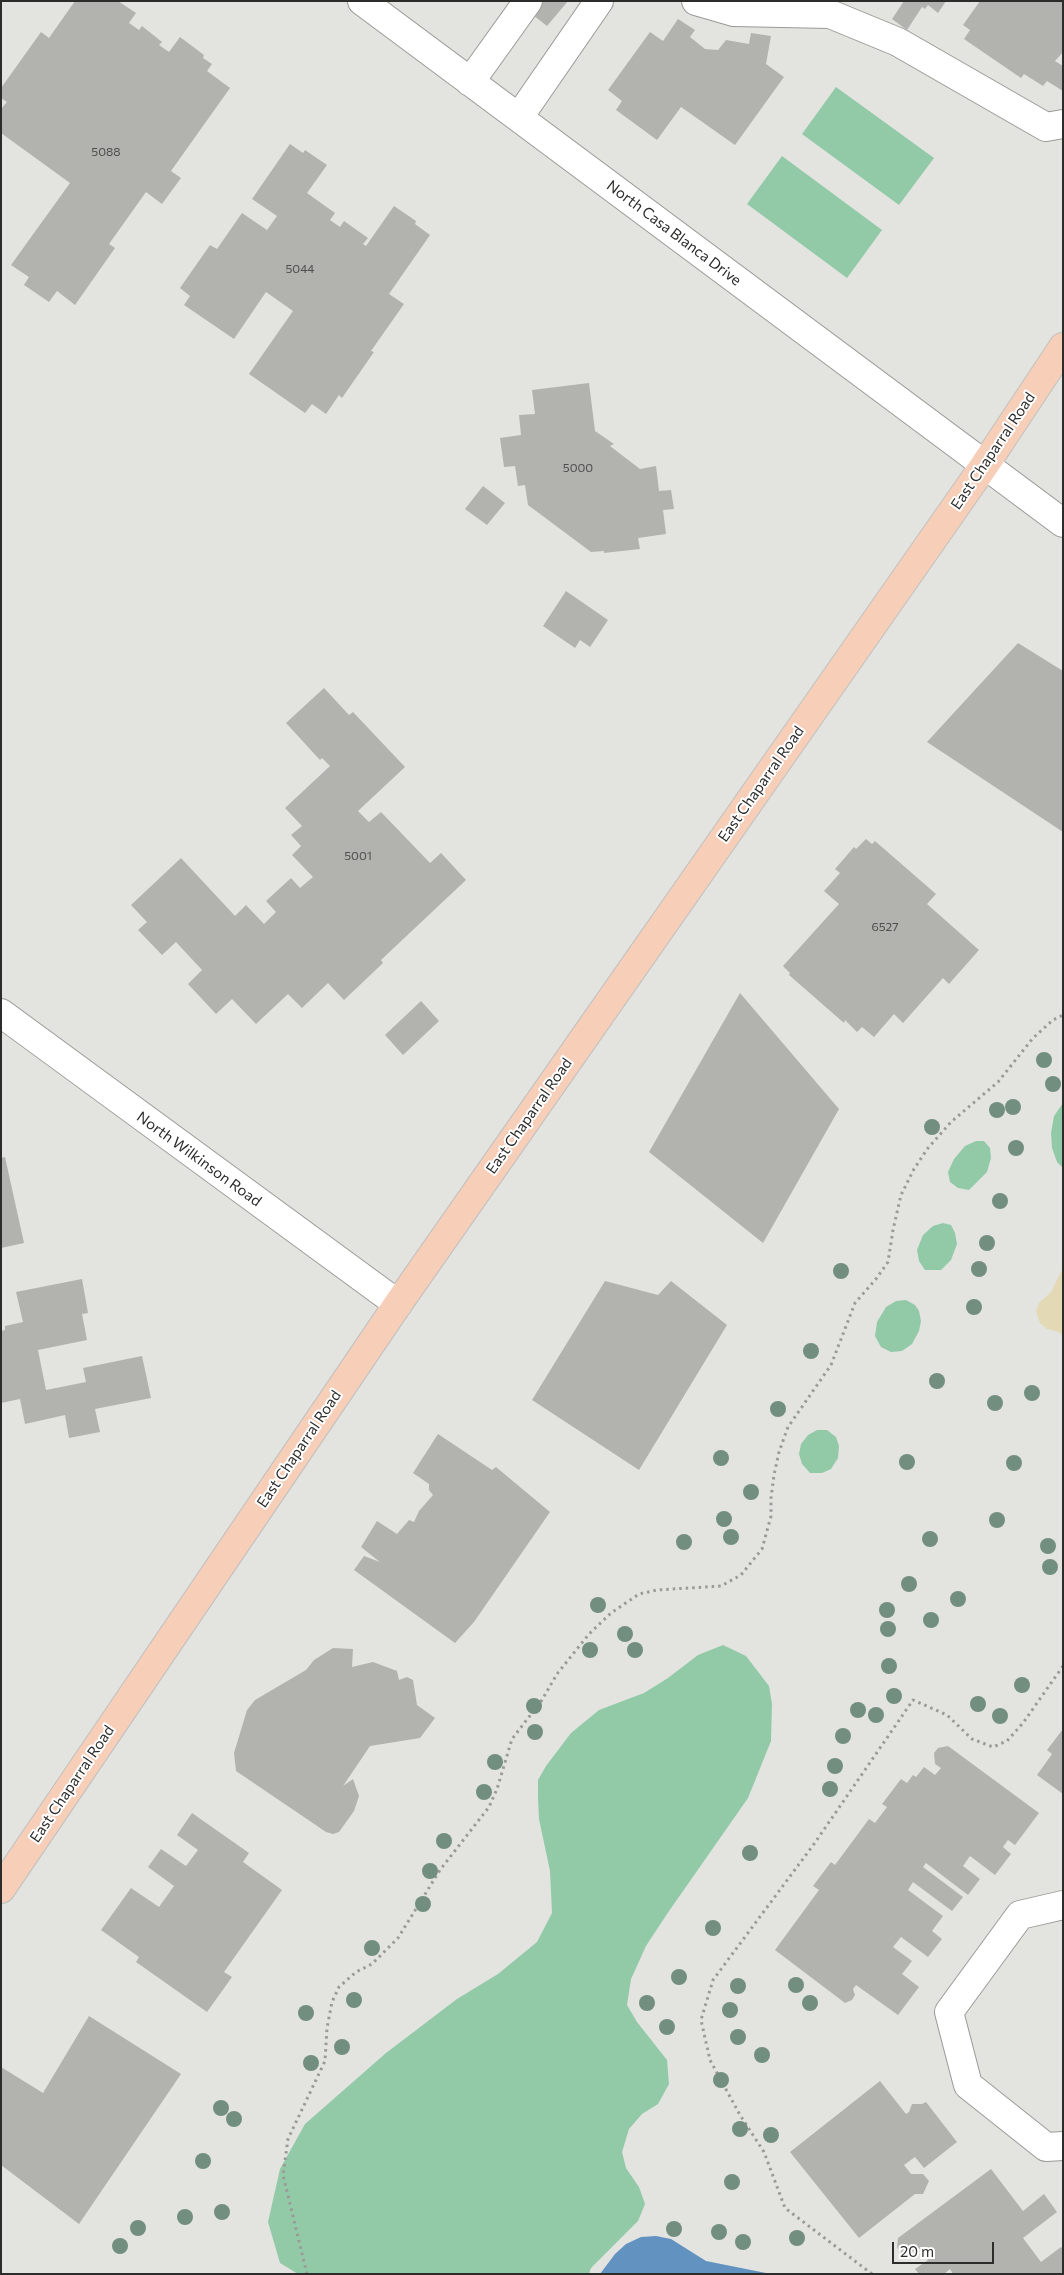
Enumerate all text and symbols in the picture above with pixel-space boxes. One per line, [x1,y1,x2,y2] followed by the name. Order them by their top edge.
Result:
[91,145,121,159] house number: 5088
[603,177,745,289] street label: North Casa Blanca Drive
[285,262,315,276] house number: 5044
[947,389,1039,513] street label: East Chaparral Road
[563,461,593,475] house number: 5000
[714,723,808,845] street label: East Chaparral Road
[344,849,372,863] house number: 5001
[871,920,899,934] house number: 6527
[482,1055,576,1177] street label: East Chaparral Road
[133,1108,265,1210] street label: North Wilkinson Road
[253,1387,345,1511] street label: East Chaparral Road
[26,1722,118,1846] street label: East Chaparral Road
[894,2232,996,2264] scale bar
[900,2242,934,2260] text: 20 m

